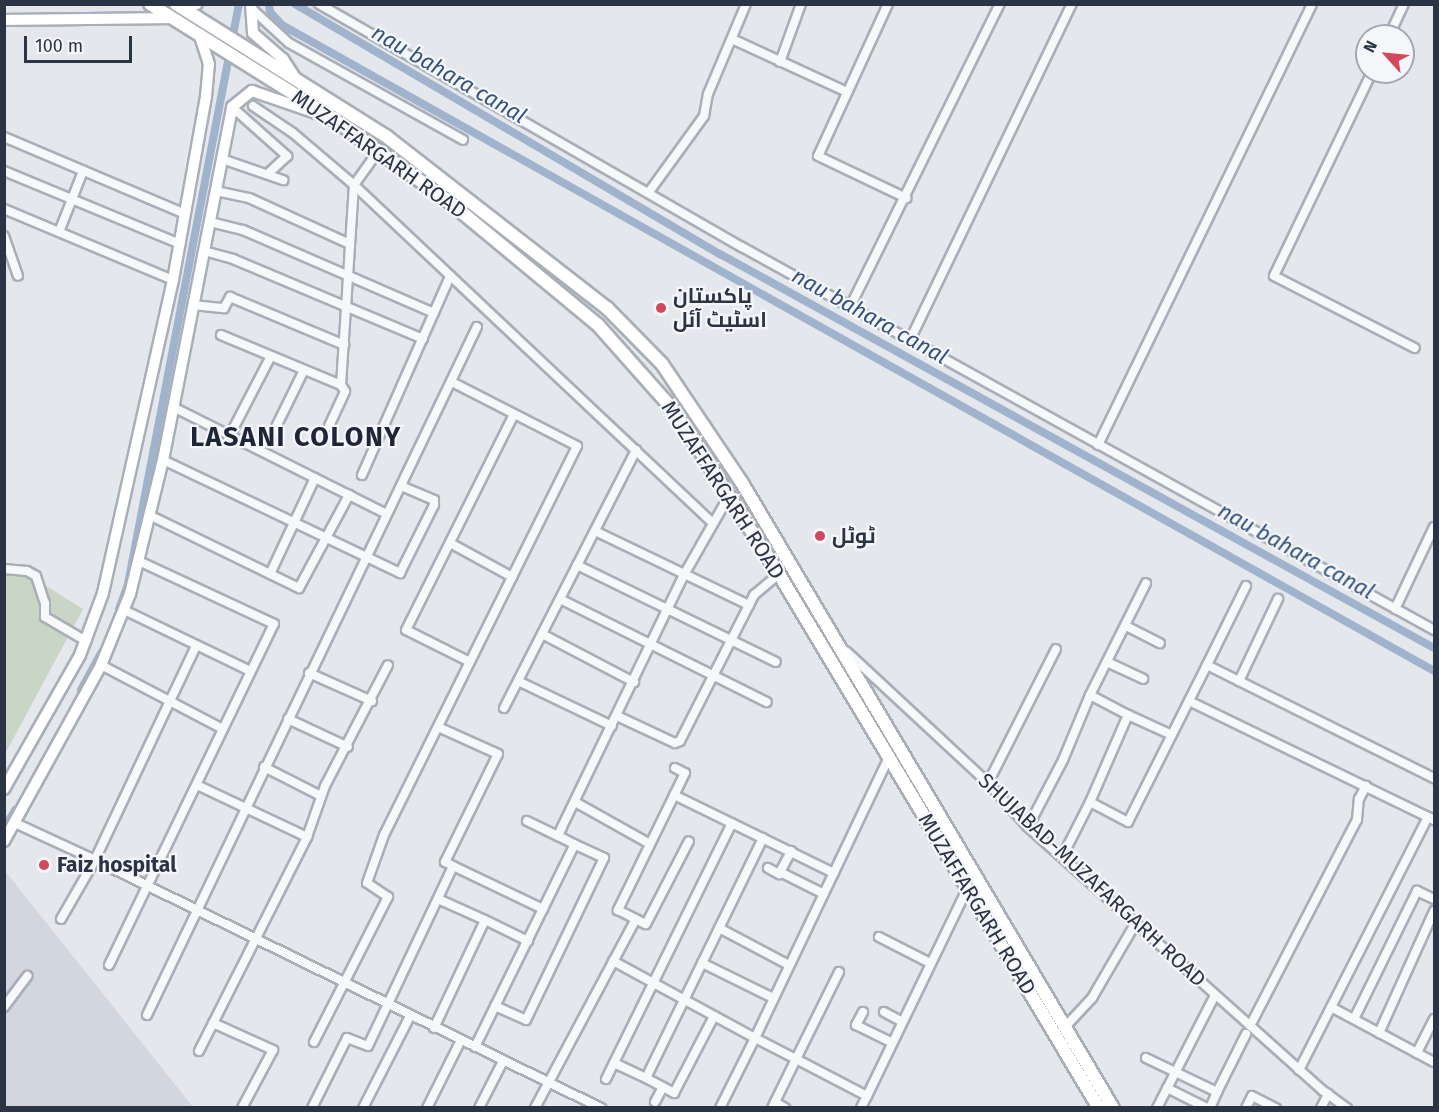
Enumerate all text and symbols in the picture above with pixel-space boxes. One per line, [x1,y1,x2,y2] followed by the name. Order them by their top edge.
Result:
[367,19,531,129] water label: nau bahara canal
[27,24,135,62] scale bar
[1355,24,1415,84] north arrow
[35,35,83,57] text: 100 m
[1359,37,1381,56] text: N
[287,84,471,224] street label: MUZAFFARGARH ROAD
[787,262,953,370] water label: nau bahara canal
[673,283,767,333] place label: پاکستان اسٹیٹ آئل
[654,301,668,315] marker: پاکستان اسٹیٹ آئل
[656,396,790,584] street label: MUZAFFARGARH ROAD
[190,422,402,454] district label: LASANI COLONY
[1213,497,1379,605] water label: nau bahara canal
[832,523,876,549] place label: ٹوٹل
[813,529,827,543] marker: ٹوٹل
[973,768,1211,992] street label: SHUJABAD-MUZAFARGARH ROAD
[913,809,1041,999] street label: MUZAFFARGARH ROAD
[57,852,176,878] place label: Faiz hospital
[35,856,53,874] marker: Faiz hospital

